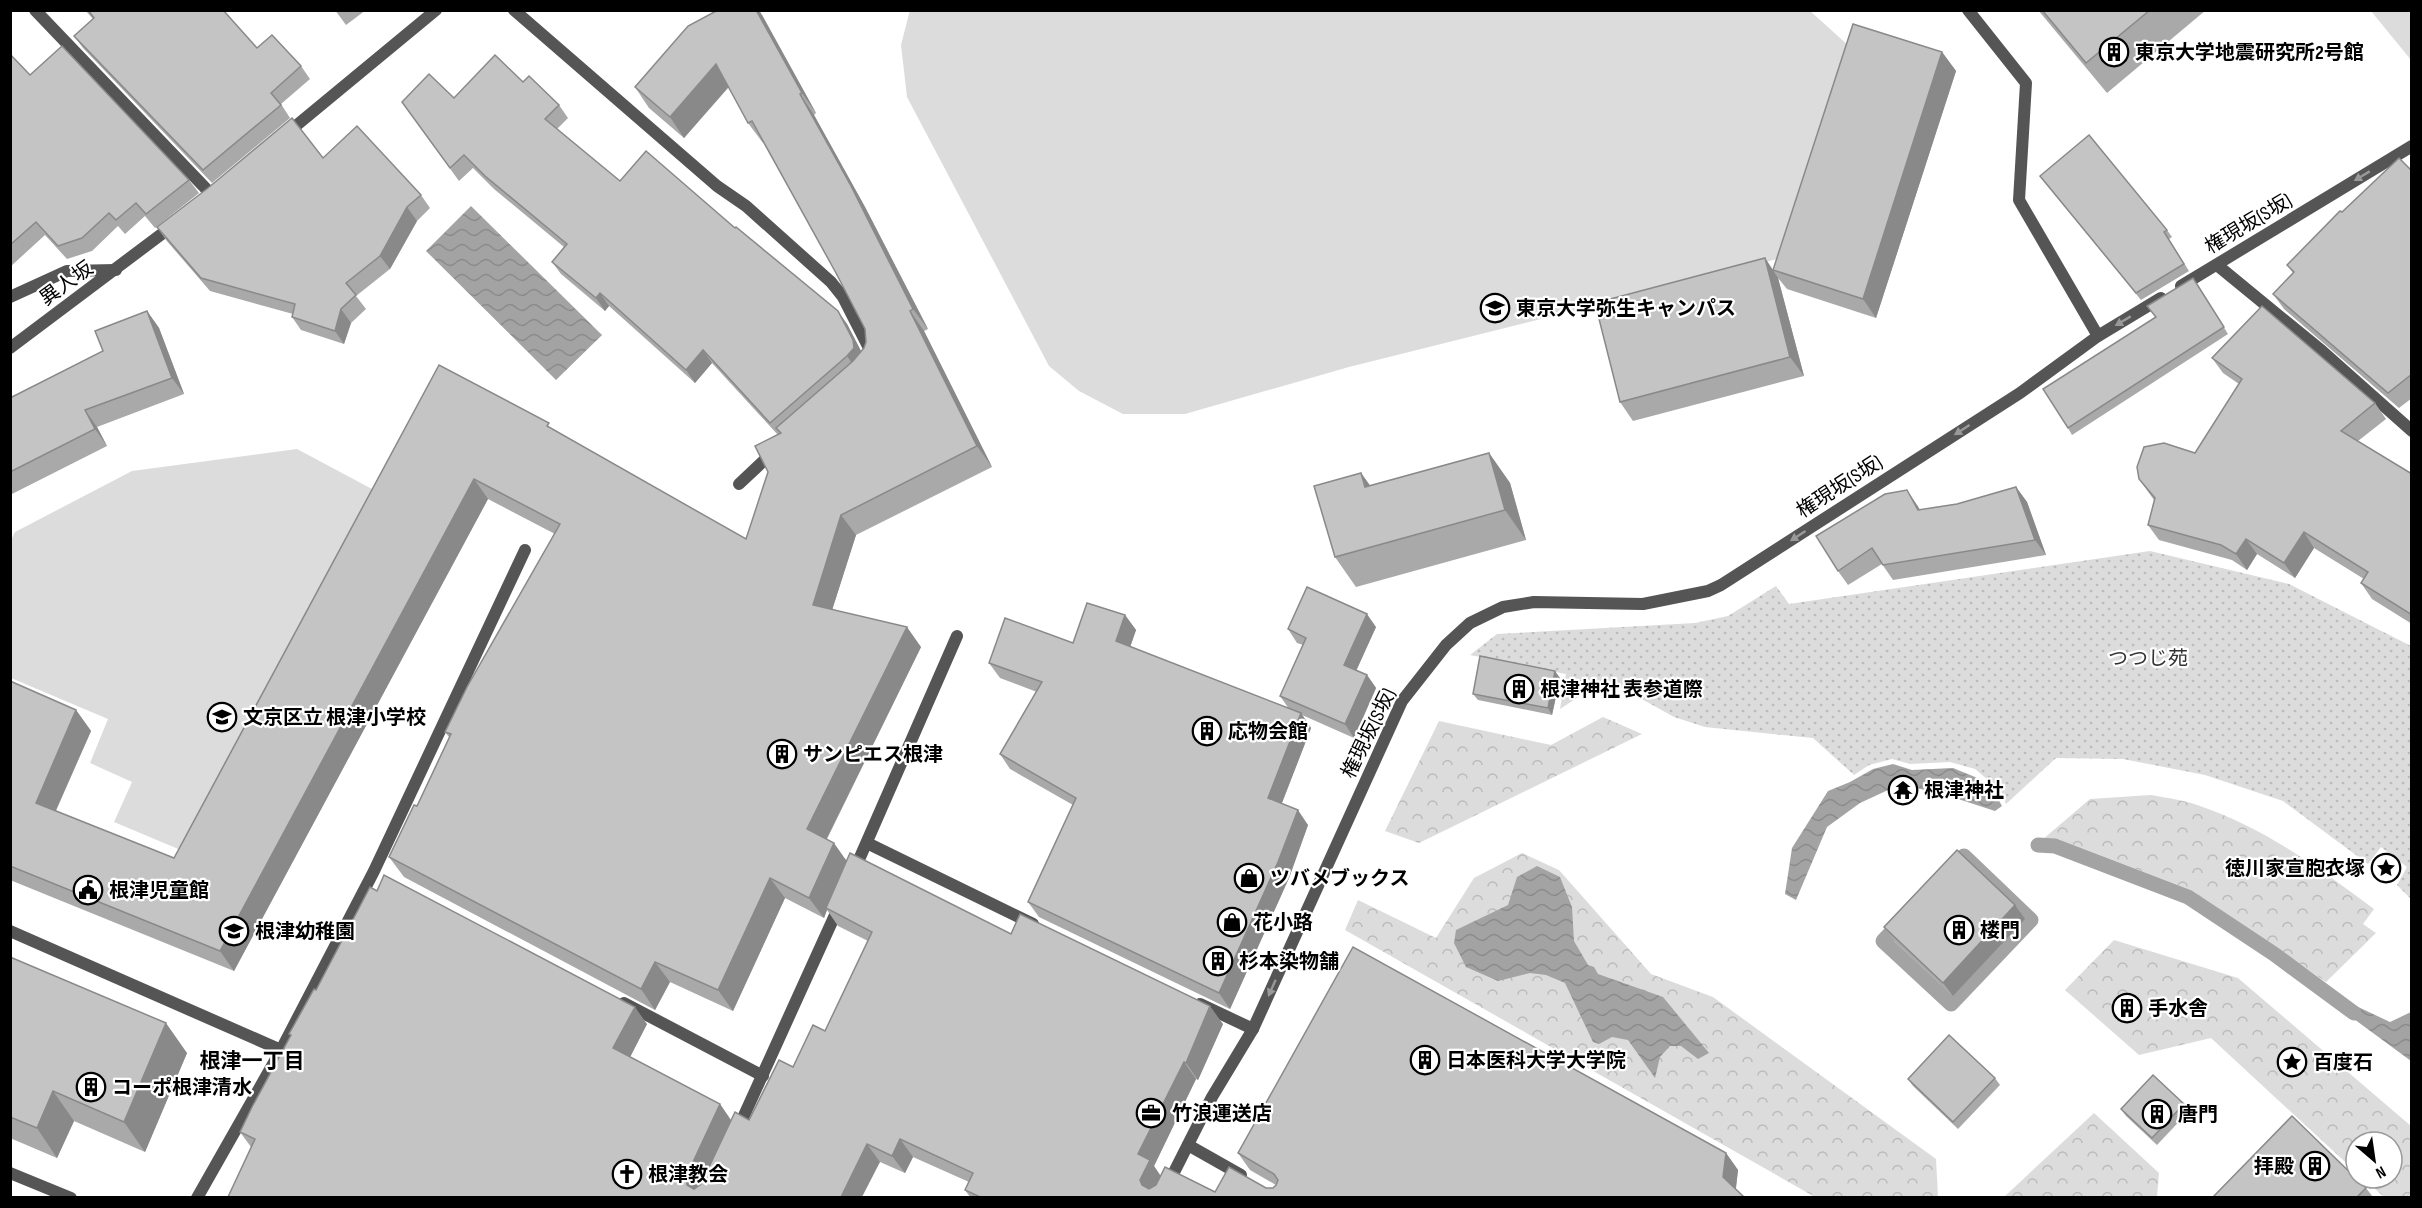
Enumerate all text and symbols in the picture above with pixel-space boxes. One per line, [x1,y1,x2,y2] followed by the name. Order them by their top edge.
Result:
[2098,36,2130,68] building icon: 東京大学地震研究所2号館
[2135,41,2364,65] place label: 東京大学地震研究所2号館
[2354,171,2370,182] one-way arrow
[2201,189,2296,259] street label: 権現坂(S坂)
[35,256,98,311] street label: 異人坂
[1479,292,1511,324] school or university icon: 東京大学弥生キャンパス
[1516,297,1736,321] place label: 東京大学弥生キャンパス
[2115,316,2131,327] one-way arrow
[1954,425,1970,436] one-way arrow
[1792,450,1887,523] street label: 権現坂(S坂)
[1790,531,1806,542] one-way arrow
[2108,647,2188,671] park label: つつじ苑
[1503,673,1535,705] building icon: 根津神社 表参道際
[1540,678,1703,702] place label: 根津神社 表参道際
[1337,684,1401,782] street label: 権現坂(S坂)
[206,701,238,733] school or university icon: 文京区立 根津小学校
[243,706,426,730] place label: 文京区立 根津小学校
[1191,715,1223,747] building icon: 応物会館
[1228,720,1308,744] place label: 応物会館
[766,738,798,770] building icon: サンピエス根津
[803,743,943,767] place label: サンピエス根津
[1887,774,1919,806] temple icon: 根津神社
[1924,779,2004,803] place label: 根津神社
[2370,852,2402,884] place icon: 徳川家宣胞衣塚
[2225,857,2365,881] place label: 徳川家宣胞衣塚
[1233,862,1265,894] shop icon: ツバメブックス
[1270,867,1409,891] place label: ツバメブックス
[72,874,104,906] public building icon: 根津児童館
[109,879,209,903] place label: 根津児童館
[1216,906,1248,938] shop icon: 花小路
[1253,911,1313,935] place label: 花小路
[1943,914,1975,946] building icon: 楼門
[218,915,250,947] school or university icon: 根津幼稚園
[1980,919,2020,943] place label: 楼門
[255,920,355,944] place label: 根津幼稚園
[1202,945,1234,977] building icon: 杉本染物舗
[1239,950,1339,974] place label: 杉本染物舗
[1267,980,1276,997] one-way arrow
[2111,992,2143,1024] building icon: 手水舎
[2148,997,2208,1021] place label: 手水舎
[1409,1044,1441,1076] building icon: 日本医科大学大学院
[2276,1046,2308,1078] place icon: 百度石
[200,1049,305,1074] district label: 根津一丁目
[1446,1049,1626,1073] place label: 日本医科大学大学院
[2313,1051,2373,1075] place label: 百度石
[75,1071,107,1103] building icon: コーポ根津清水
[112,1076,252,1100] place label: コーポ根津清水
[1135,1097,1167,1129] office icon: 竹浪運送店
[2141,1098,2173,1130] building icon: 唐門
[1172,1102,1272,1126] place label: 竹浪運送店
[2178,1103,2218,1127] place label: 唐門
[2344,1130,2404,1190] north arrow
[2299,1150,2331,1182] building icon: 拝殿
[2254,1155,2294,1179] place label: 拝殿
[611,1158,643,1190] church icon: 根津教会
[2372,1161,2389,1182] text: N
[648,1163,728,1187] place label: 根津教会

